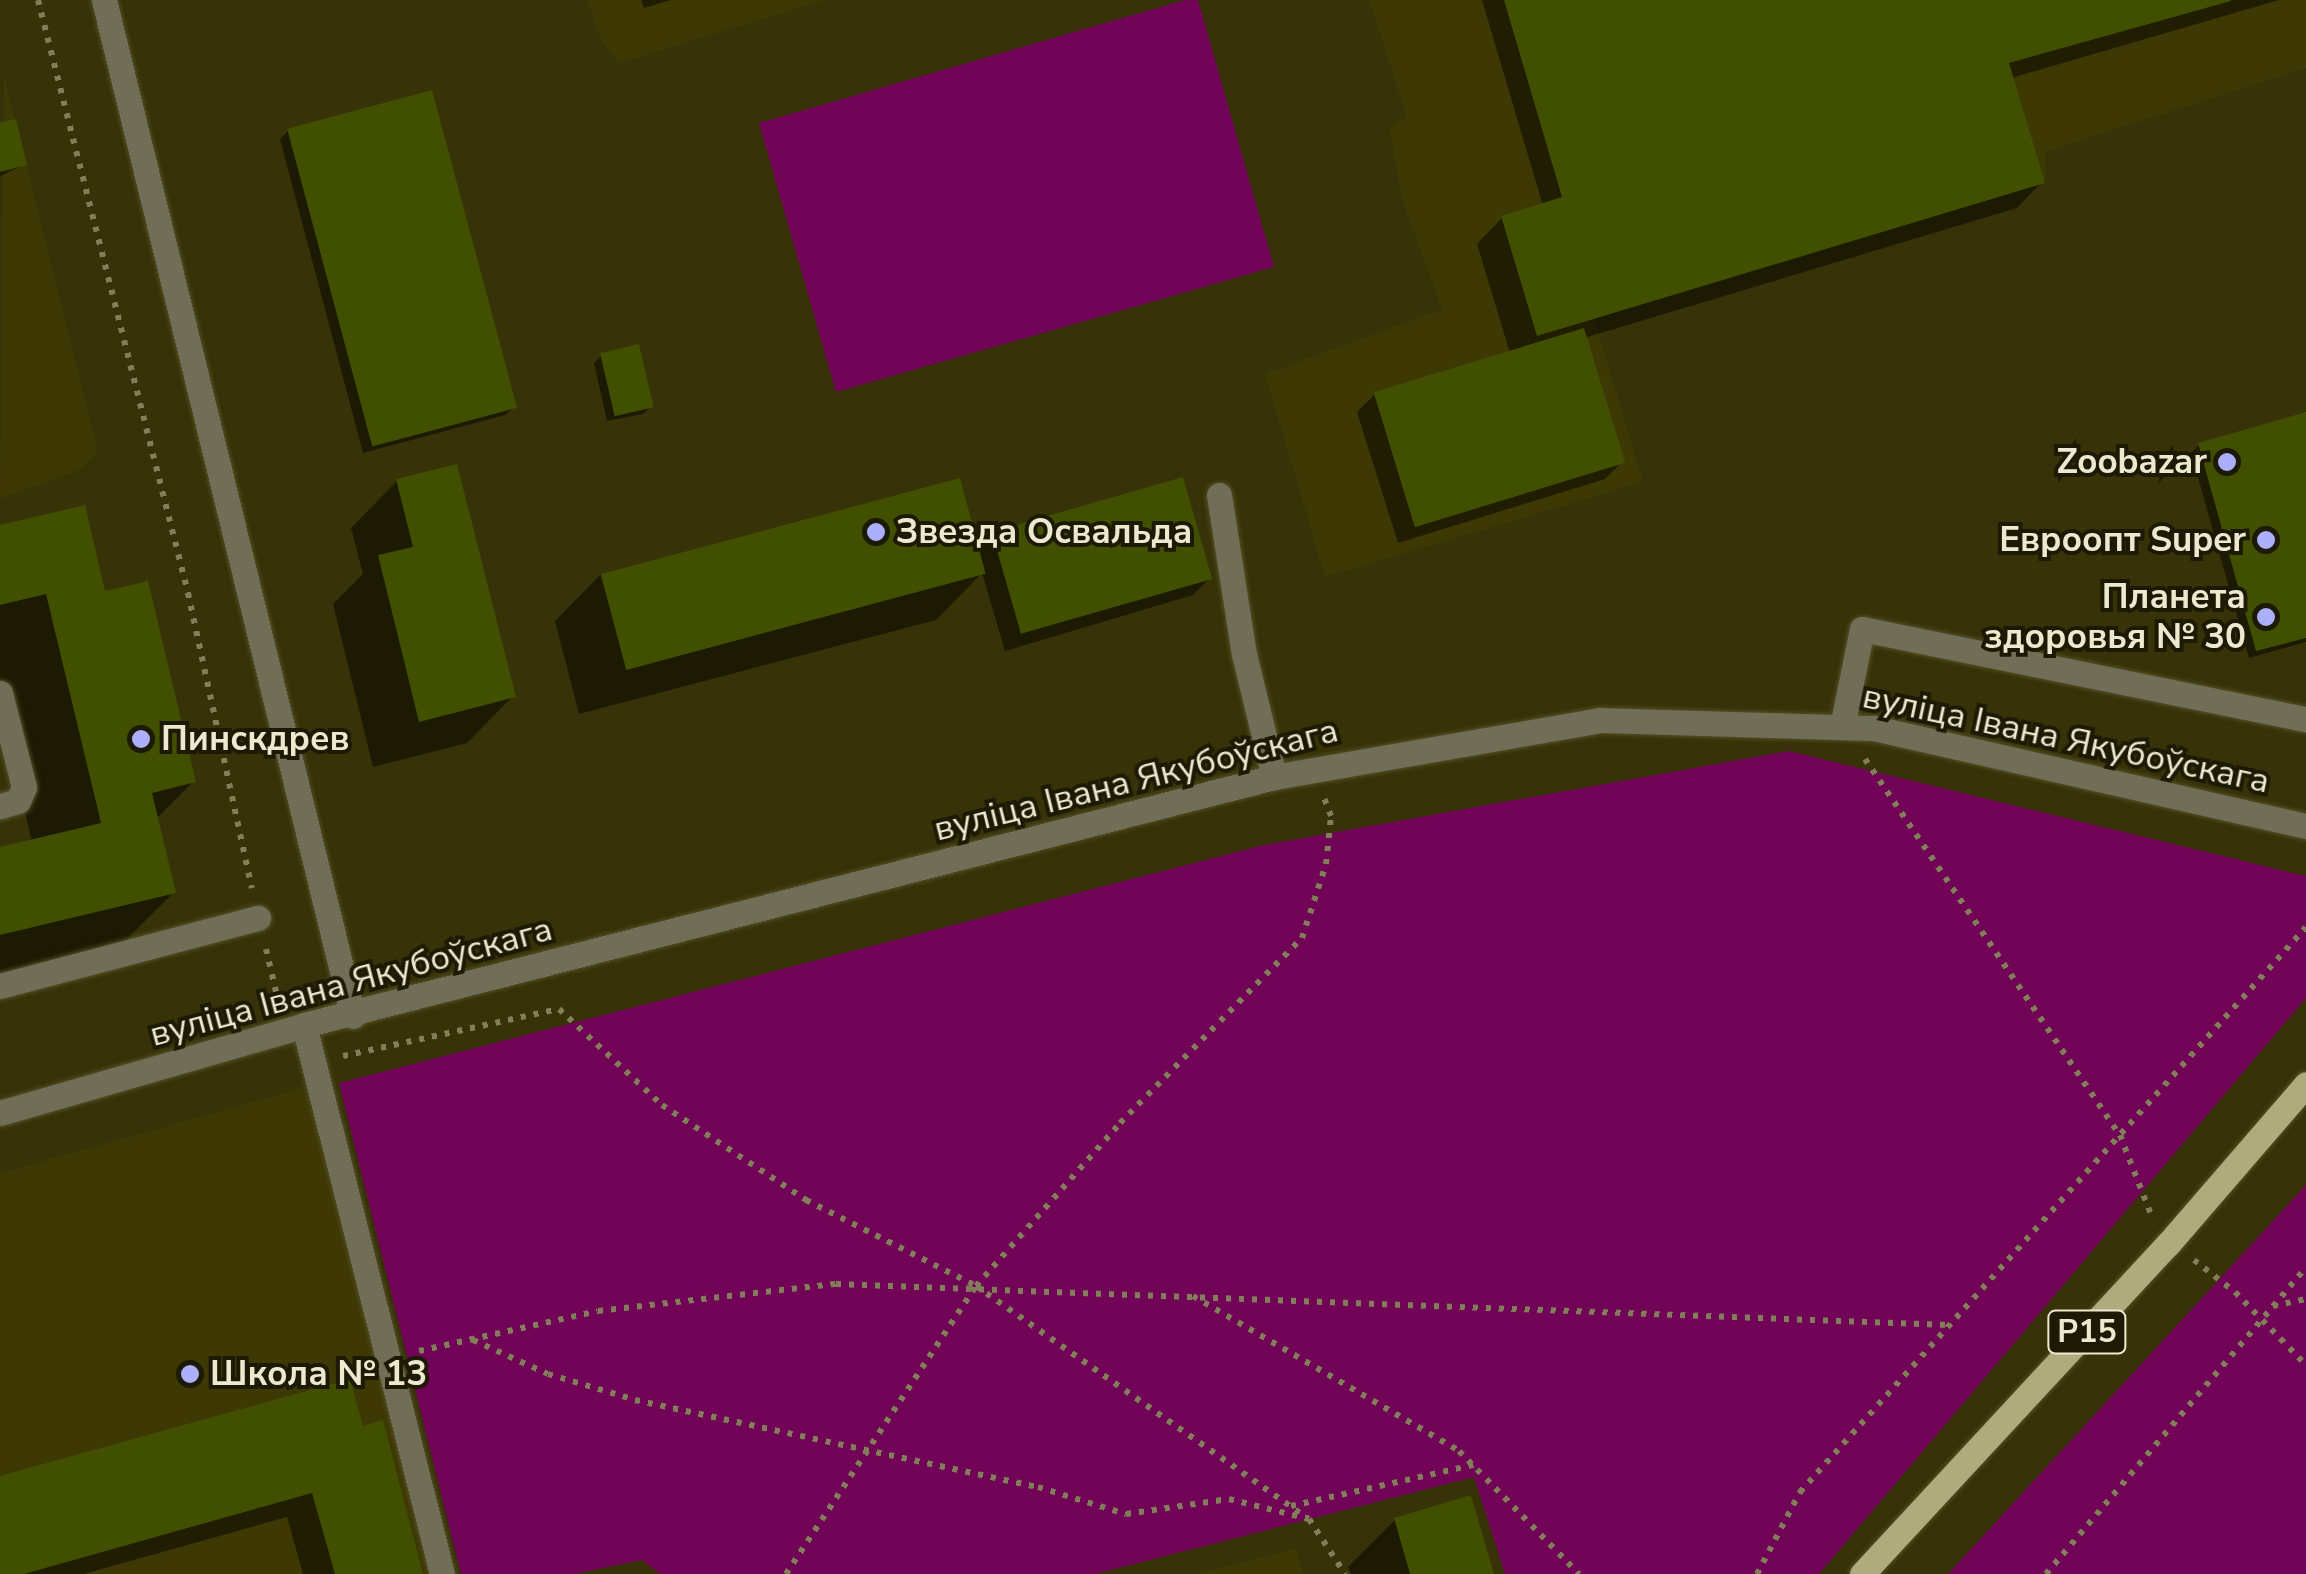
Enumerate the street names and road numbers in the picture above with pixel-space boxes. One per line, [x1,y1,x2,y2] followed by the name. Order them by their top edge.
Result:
[1859,675,2273,803] street label: вуліца Івана Якубоўскага
[930,709,1342,851] street label: вуліца Івана Якубоўскага
[145,908,557,1056] street label: вуліца Івана Якубоўскага
[2047,1305,2127,1359] road number: Р15

